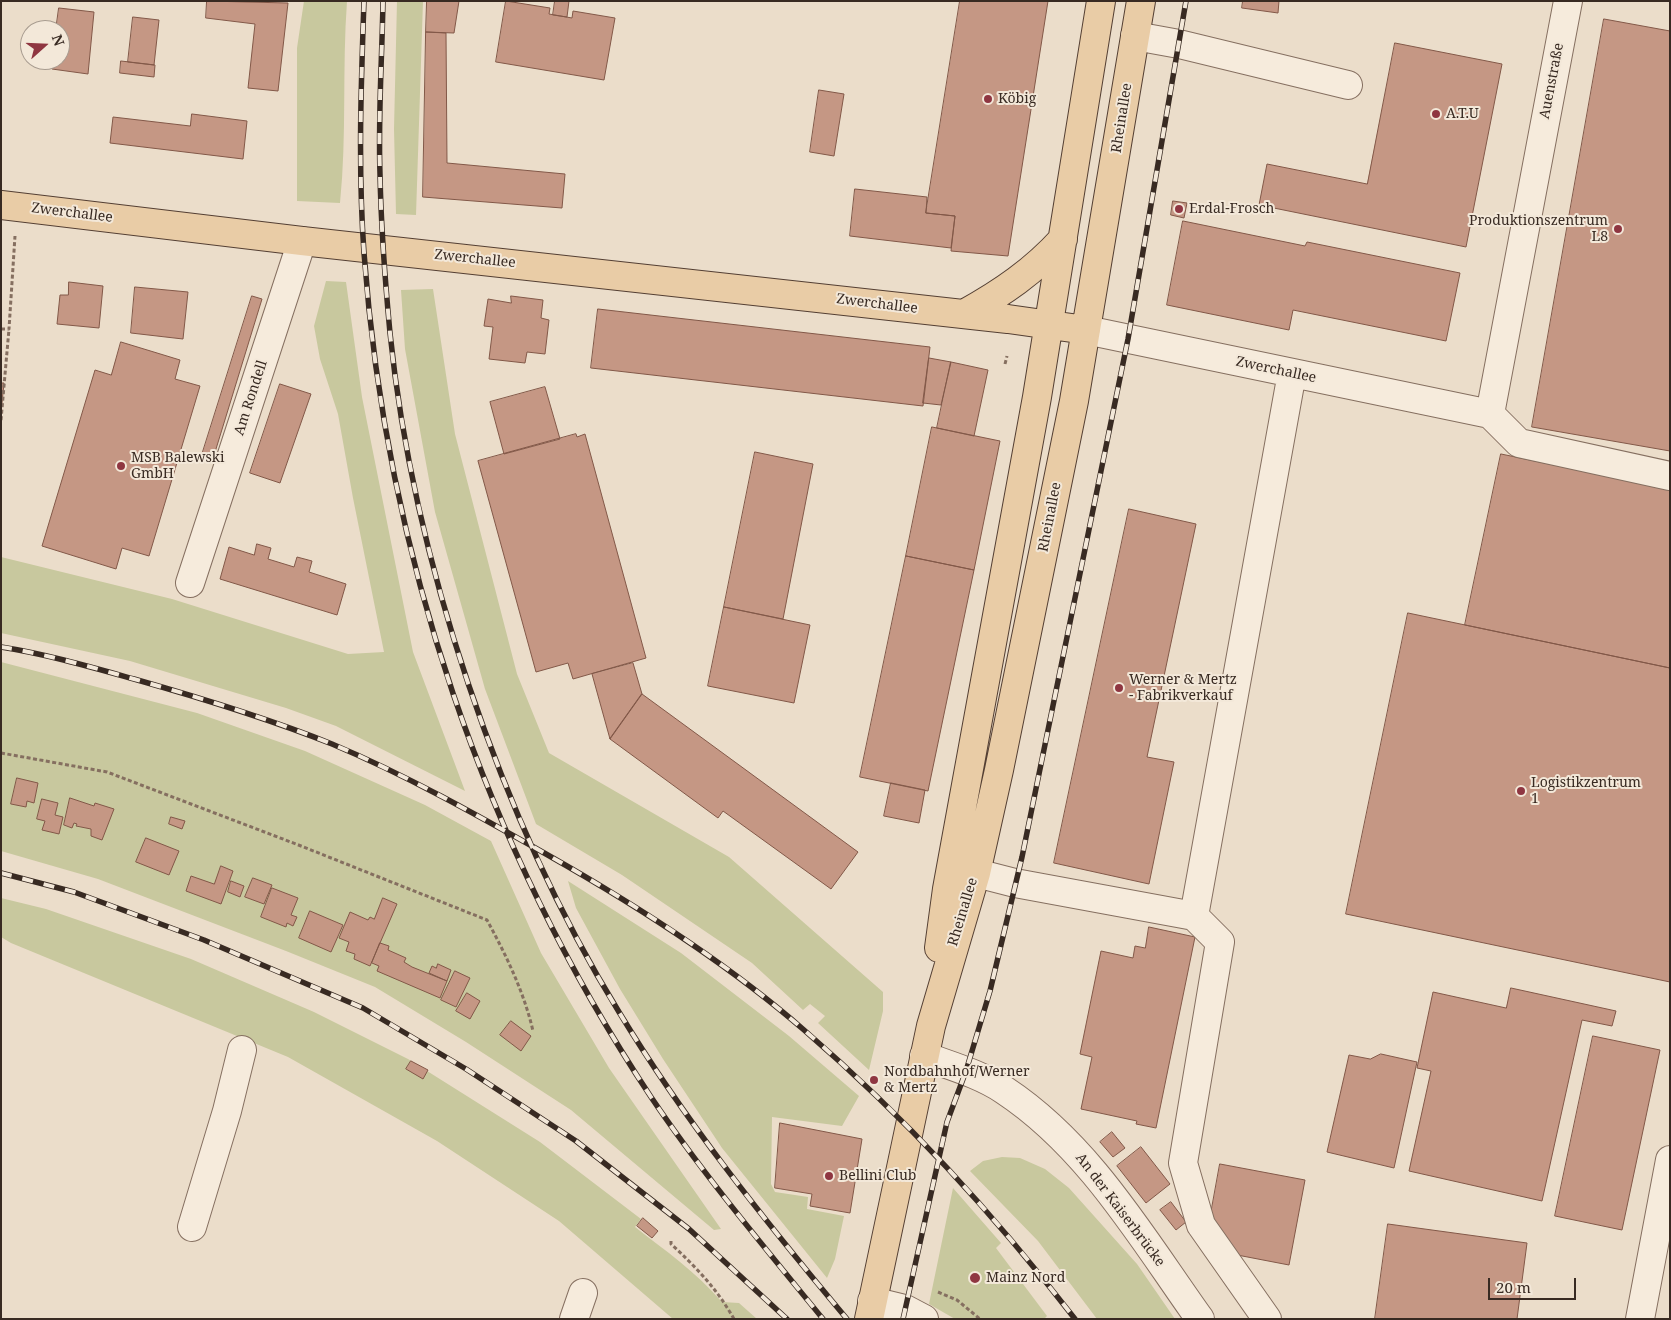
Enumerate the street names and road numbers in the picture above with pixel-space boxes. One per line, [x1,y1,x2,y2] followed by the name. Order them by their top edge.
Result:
[1536,42,1568,120] street label: Auenstraße
[1108,82,1136,154] street label: Rheinallee
[30,200,114,226] street label: Zwerchallee
[433,246,517,272] street label: Zwerchallee
[835,291,919,317] street label: Zwerchallee
[1234,353,1318,387] street label: Zwerchallee
[231,358,271,438] street label: Am Rondell
[1035,481,1065,553] street label: Rheinallee
[945,876,981,948] street label: Rheinallee
[1072,1150,1168,1270] street label: An der Kaiserbrücke

